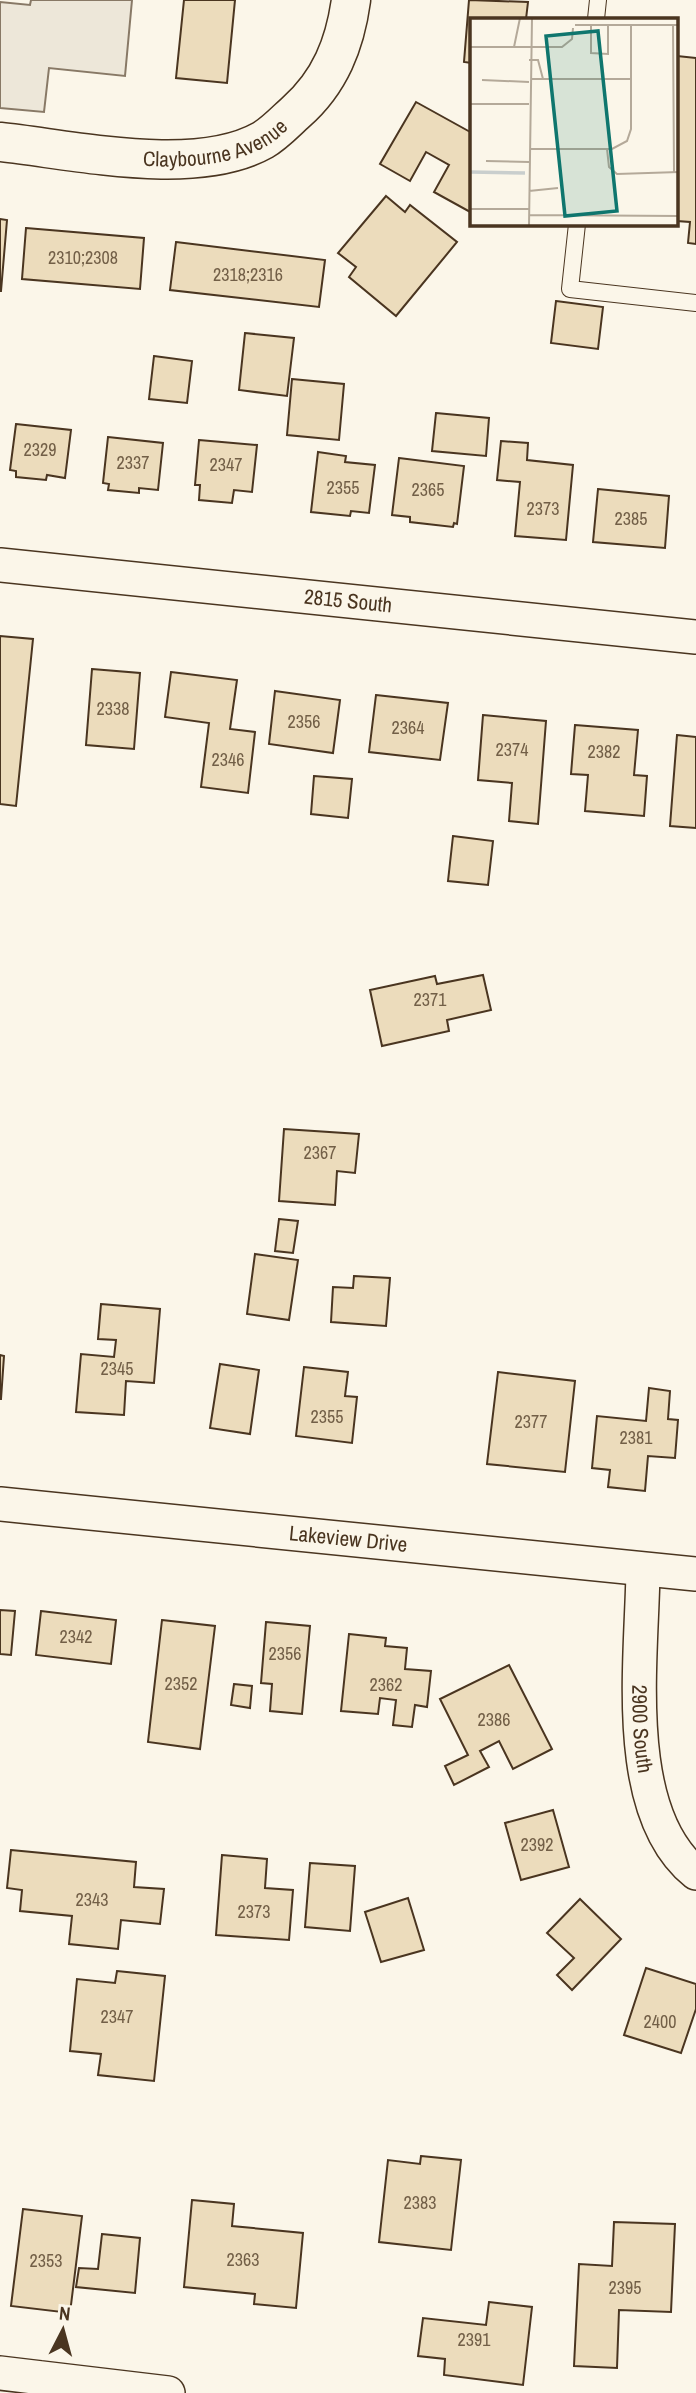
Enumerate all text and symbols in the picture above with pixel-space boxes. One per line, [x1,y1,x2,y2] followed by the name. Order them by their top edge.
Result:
[470,18,678,226] inset map
[142,112,294,173] street label: Claybourne Avenue
[48,245,118,270] house number: 2310;2308
[213,262,283,287] house number: 2318;2316
[24,437,56,462] house number: 2329
[117,450,149,475] house number: 2337
[210,452,242,477] house number: 2347
[327,475,359,500] house number: 2355
[412,477,444,502] house number: 2365
[527,496,559,521] house number: 2373
[615,506,647,531] house number: 2385
[303,582,394,619] street label: 2815 South
[97,696,129,721] house number: 2338
[288,709,320,734] house number: 2356
[392,715,424,740] house number: 2364
[496,737,528,762] house number: 2374
[588,739,620,764] house number: 2382
[212,747,244,772] house number: 2346
[414,987,447,1012] house number: 2371
[304,1140,336,1165] house number: 2367
[101,1356,133,1381] house number: 2345
[311,1404,343,1429] house number: 2355
[515,1409,547,1434] house number: 2377
[620,1425,653,1450] house number: 2381
[288,1518,409,1559] street label: Lakeview Drive
[60,1624,92,1649] house number: 2342
[269,1641,301,1666] house number: 2356
[165,1671,197,1696] house number: 2352
[370,1672,402,1697] house number: 2362
[625,1685,660,1775] street label: 2900 South
[478,1707,510,1732] house number: 2386
[521,1832,553,1857] house number: 2392
[76,1887,108,1912] house number: 2343
[238,1899,270,1924] house number: 2373
[101,2004,133,2029] house number: 2347
[644,2009,676,2034] house number: 2400
[404,2190,436,2215] house number: 2383
[227,2247,259,2272] house number: 2363
[30,2248,62,2273] house number: 2353
[609,2275,641,2300] house number: 2395
[28,2295,98,2365] north arrow
[58,2300,72,2327] text: N
[458,2327,491,2352] house number: 2391

